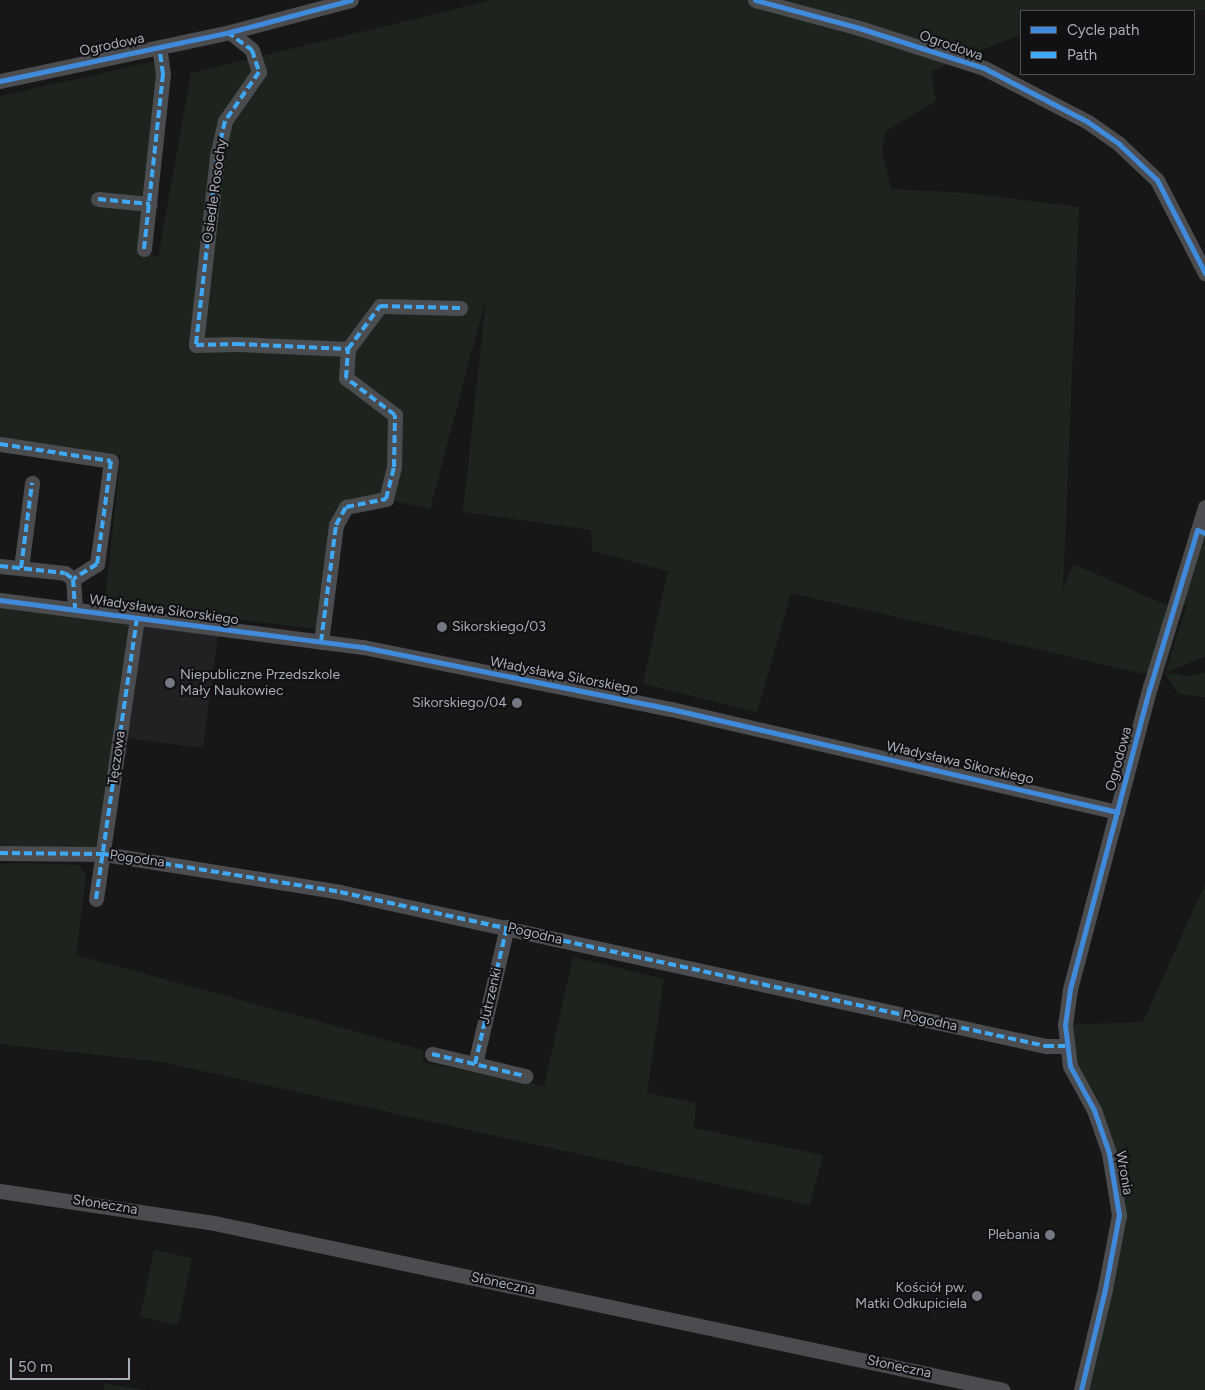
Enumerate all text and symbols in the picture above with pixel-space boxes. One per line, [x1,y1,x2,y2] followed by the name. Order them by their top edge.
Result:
[1020,10,1195,75] legend
[1067,21,1139,39] text: Cycle path
[917,27,985,65] street label: Ogrodowa
[78,30,146,60] street label: Ogrodowa
[1067,46,1097,64] text: Path
[199,138,231,244] street label: Osiedle Rosochy
[88,591,240,629] street label: Władysława Sikorskiego
[452,619,546,635] place label: Sikorskiego/03
[436,621,448,633] marker: Sikorskiego/03
[488,653,640,699] street label: Władysława Sikorskiego
[180,667,340,700] place label: Niepubliczne Przedszkole Mały Naukowiec
[164,677,176,689] marker: Niepubliczne Przedszkole Mały Naukowiec
[412,695,507,711] place label: Sikorskiego/04
[511,697,523,709] marker: Sikorskiego/04
[1102,725,1136,793] street label: Ogrodowa
[105,730,129,786] street label: Tęczowa
[885,738,1035,788] street label: Władysława Sikorskiego
[108,847,166,871] street label: Pogodna
[506,920,564,948] street label: Pogodna
[476,966,506,1026] street label: Jutrzenki
[901,1007,959,1035] street label: Pogodna
[1112,1150,1136,1196] street label: Wronia
[71,1192,139,1218] street label: Słoneczna
[988,1227,1040,1243] place label: Plebania
[1044,1229,1056,1241] marker: Plebania
[469,1269,537,1299] street label: Słoneczna
[855,1280,967,1312] place label: Kościół pw. Matki Odkupiciela
[971,1290,983,1302] marker: Kościół pw. Matki Odkupiciela
[12,1348,132,1380] scale bar
[865,1352,933,1382] street label: Słoneczna
[18,1358,53,1376] text: 50 m

